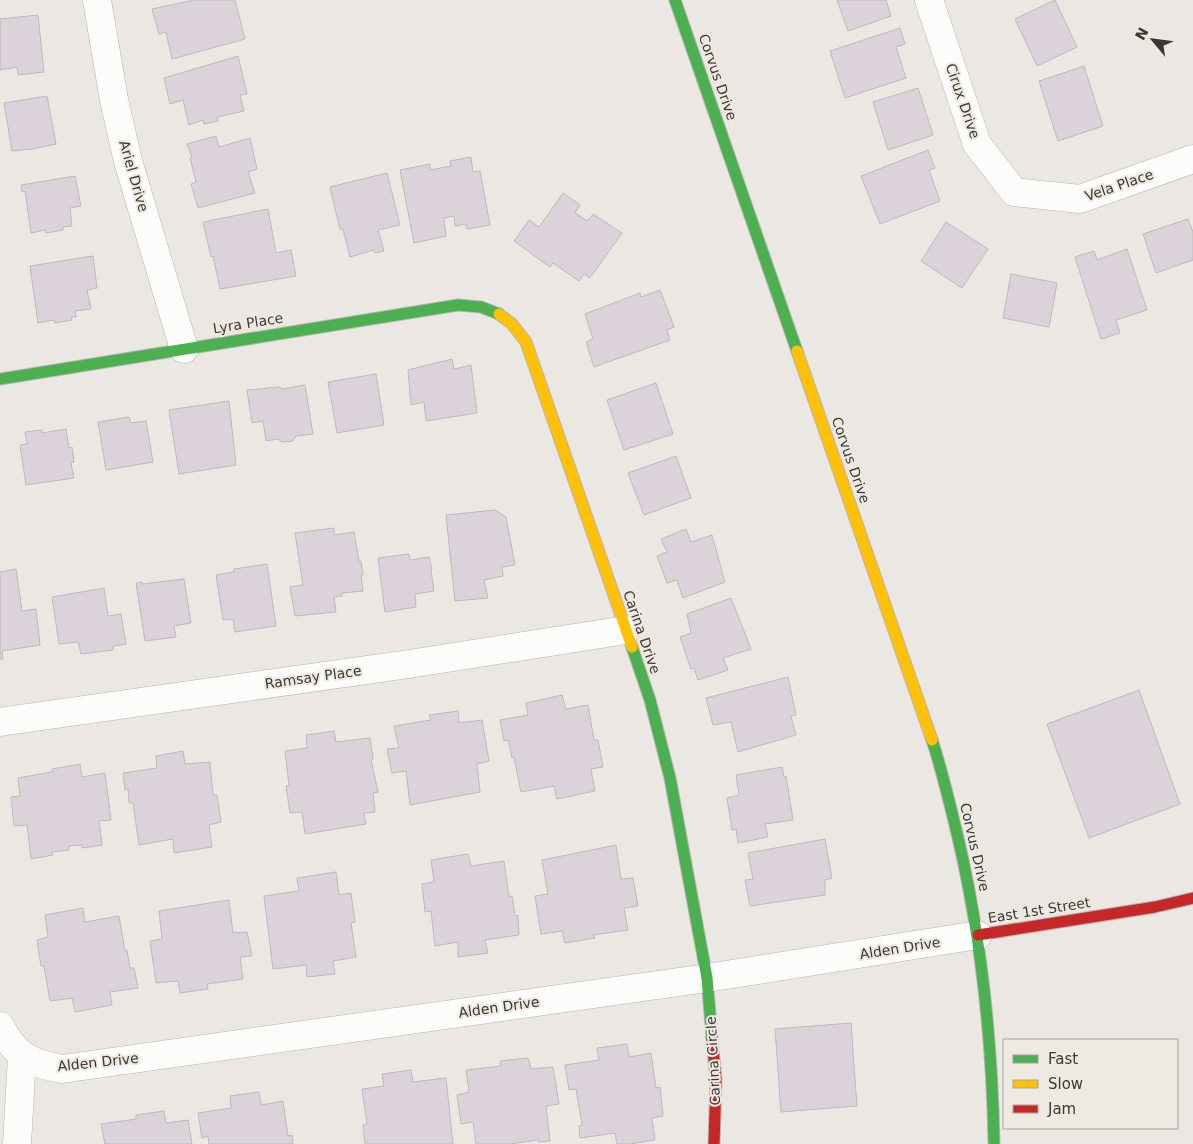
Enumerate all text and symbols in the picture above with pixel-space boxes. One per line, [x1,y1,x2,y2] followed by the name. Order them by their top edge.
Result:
[1128,15,1178,65] north arrow
[1132,25,1151,43] text: N
[696,32,740,122] street label: Corvus Drive
[943,61,983,141] street label: Cirux Drive
[116,138,152,214] street label: Ariel Drive
[1083,166,1155,204] street label: Vela Place
[212,310,284,336] street label: Lyra Place
[829,415,873,505] street label: Corvus Drive
[620,588,664,676] street label: Carina Drive
[264,662,362,692] street label: Ramsay Place
[957,801,993,893] street label: Corvus Drive
[987,894,1092,926] street label: East 1st Street
[858,934,942,962] street label: Alden Drive
[457,993,541,1021] street label: Alden Drive
[703,1016,723,1106] street label: Carina Circle
[1003,1039,1178,1129] legend
[57,1050,139,1074] street label: Alden Drive
[1048,1050,1078,1068] text: Fast
[1048,1075,1083,1093] text: Slow
[1047,1100,1076,1118] text: Jam

